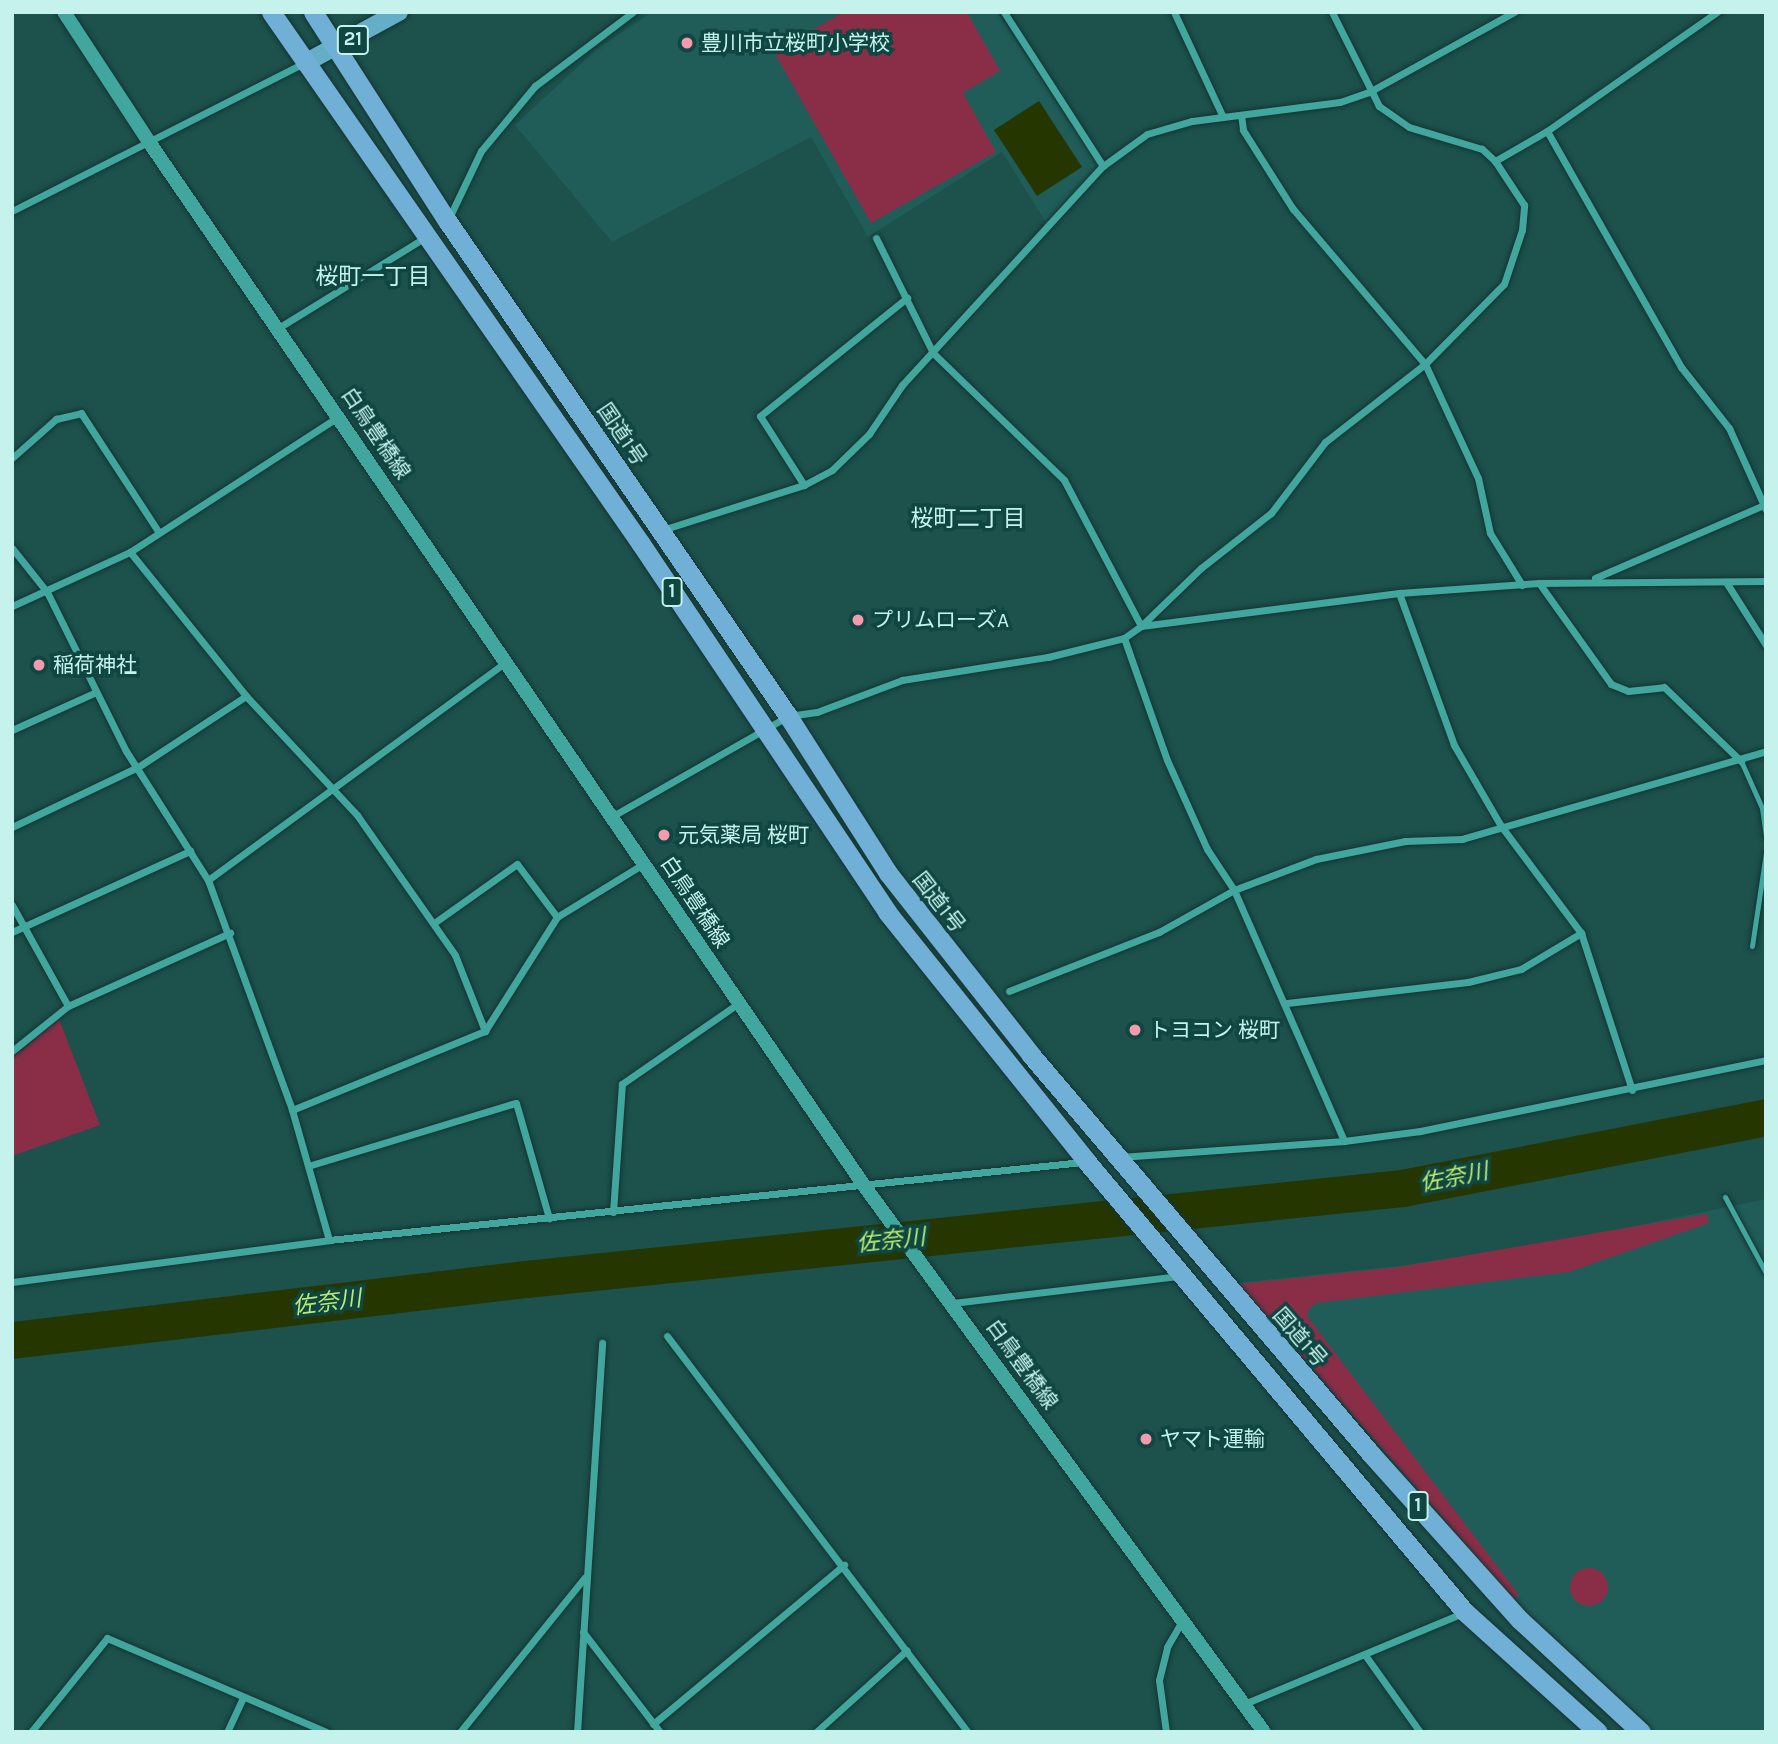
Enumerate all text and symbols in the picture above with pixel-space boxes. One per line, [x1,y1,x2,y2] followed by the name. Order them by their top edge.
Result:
[336,24,370,56] road number: 21
[701,30,890,56] place label: 豊川市立桜町小学校
[679,35,695,51] marker: 豊川市立桜町小学校
[316,263,430,291] district label: 桜町一丁目
[336,382,416,484] street label: 白鳥豊橋線
[592,398,652,470] street label: 国道1号
[911,505,1025,533] district label: 桜町二丁目
[662,576,682,608] road number: 1
[872,607,1010,633] place label: プリムローズA
[850,612,866,628] marker: プリムローズA
[53,652,137,678] place label: 稲荷神社
[31,657,47,673] marker: 稲荷神社
[678,822,809,848] place label: 元気薬局 桜町
[656,827,672,843] marker: 元気薬局 桜町
[655,851,735,953] street label: 白鳥豊橋線
[908,867,970,937] street label: 国道1号
[1149,1017,1280,1043] place label: トヨコン 桜町
[1127,1022,1143,1038] marker: トヨコン 桜町
[1418,1158,1490,1198] water label: 佐奈川
[855,1224,927,1258] water label: 佐奈川
[291,1285,363,1321] water label: 佐奈川
[1268,1302,1332,1372] street label: 国道1号
[981,1314,1063,1414] street label: 白鳥豊橋線
[1160,1426,1265,1452] place label: ヤマト運輸
[1138,1431,1154,1447] marker: ヤマト運輸
[1408,1490,1428,1522] road number: 1

